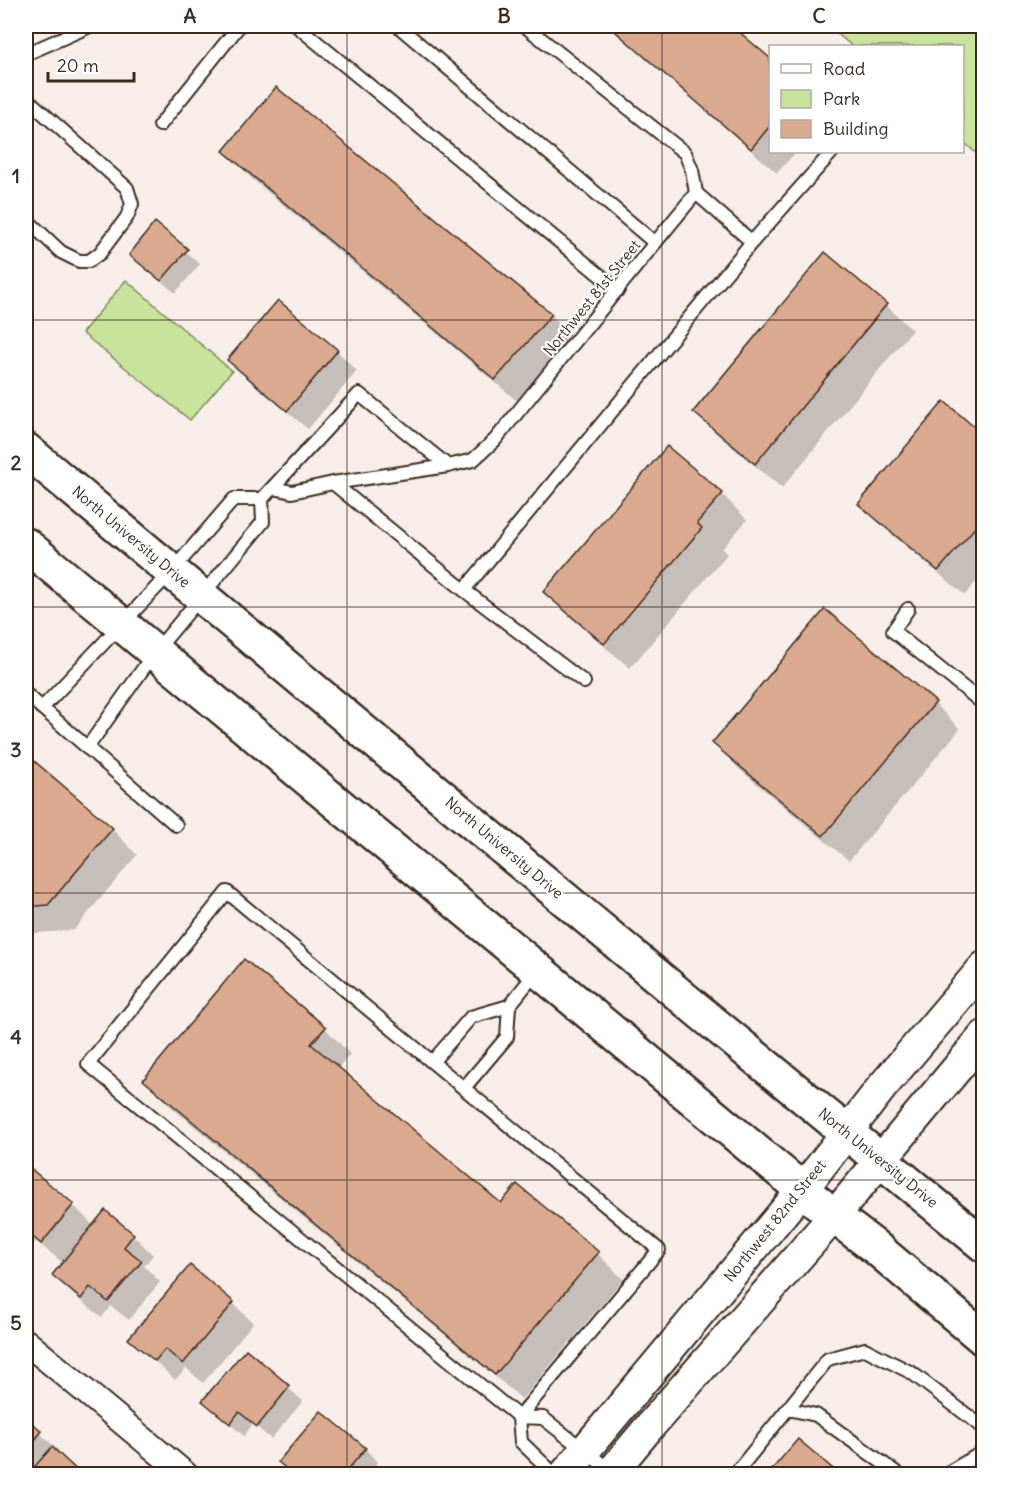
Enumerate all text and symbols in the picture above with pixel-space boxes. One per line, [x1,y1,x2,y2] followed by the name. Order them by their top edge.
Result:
[184,3,197,28] text: A
[497,3,511,28] text: B
[812,3,826,28] text: C
[48,45,134,83] scale bar
[769,45,964,153] legend
[57,54,99,77] text: 20 m
[823,57,866,80] text: Road
[823,87,860,110] text: Park
[823,117,888,140] text: Building
[12,163,20,188] text: 1
[539,236,644,360] street label: Northwest 81st Street
[11,450,22,475] text: 2
[68,482,194,592] street label: North University Drive
[10,737,22,762] text: 3
[441,793,567,903] street label: North University Drive
[10,1024,22,1049] text: 4
[815,1103,942,1212] street label: North University Drive
[719,1156,830,1286] street label: Northwest 82nd Street
[10,1310,22,1335] text: 5

